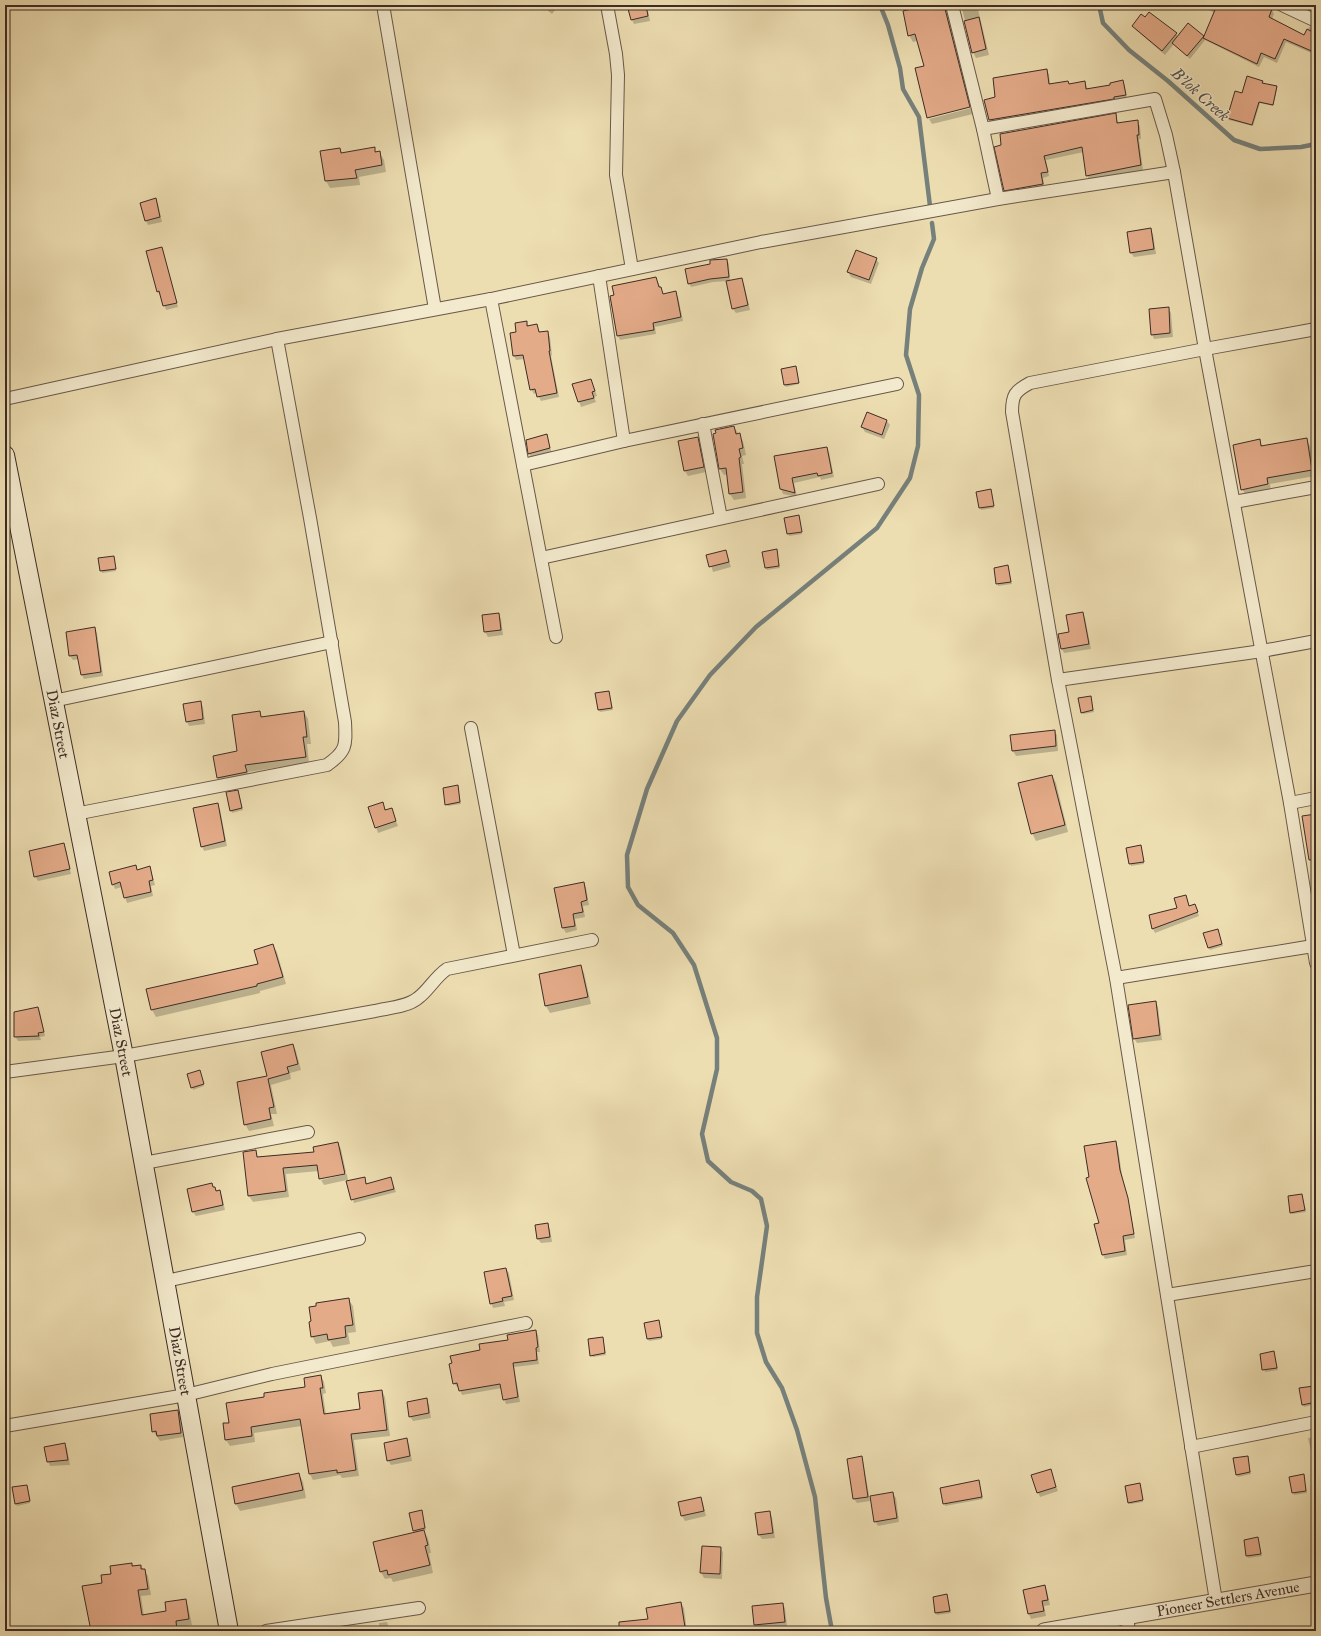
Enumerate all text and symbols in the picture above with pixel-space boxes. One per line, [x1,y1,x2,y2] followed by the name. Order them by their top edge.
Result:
[1167,63,1234,125] water label: B'lok Creek
[43,688,74,761] street label: Diaz Street
[106,1006,137,1079] street label: Diaz Street
[165,1325,195,1398] street label: Diaz Street
[1155,1578,1301,1620] street label: Pioneer Settlers Avenue

